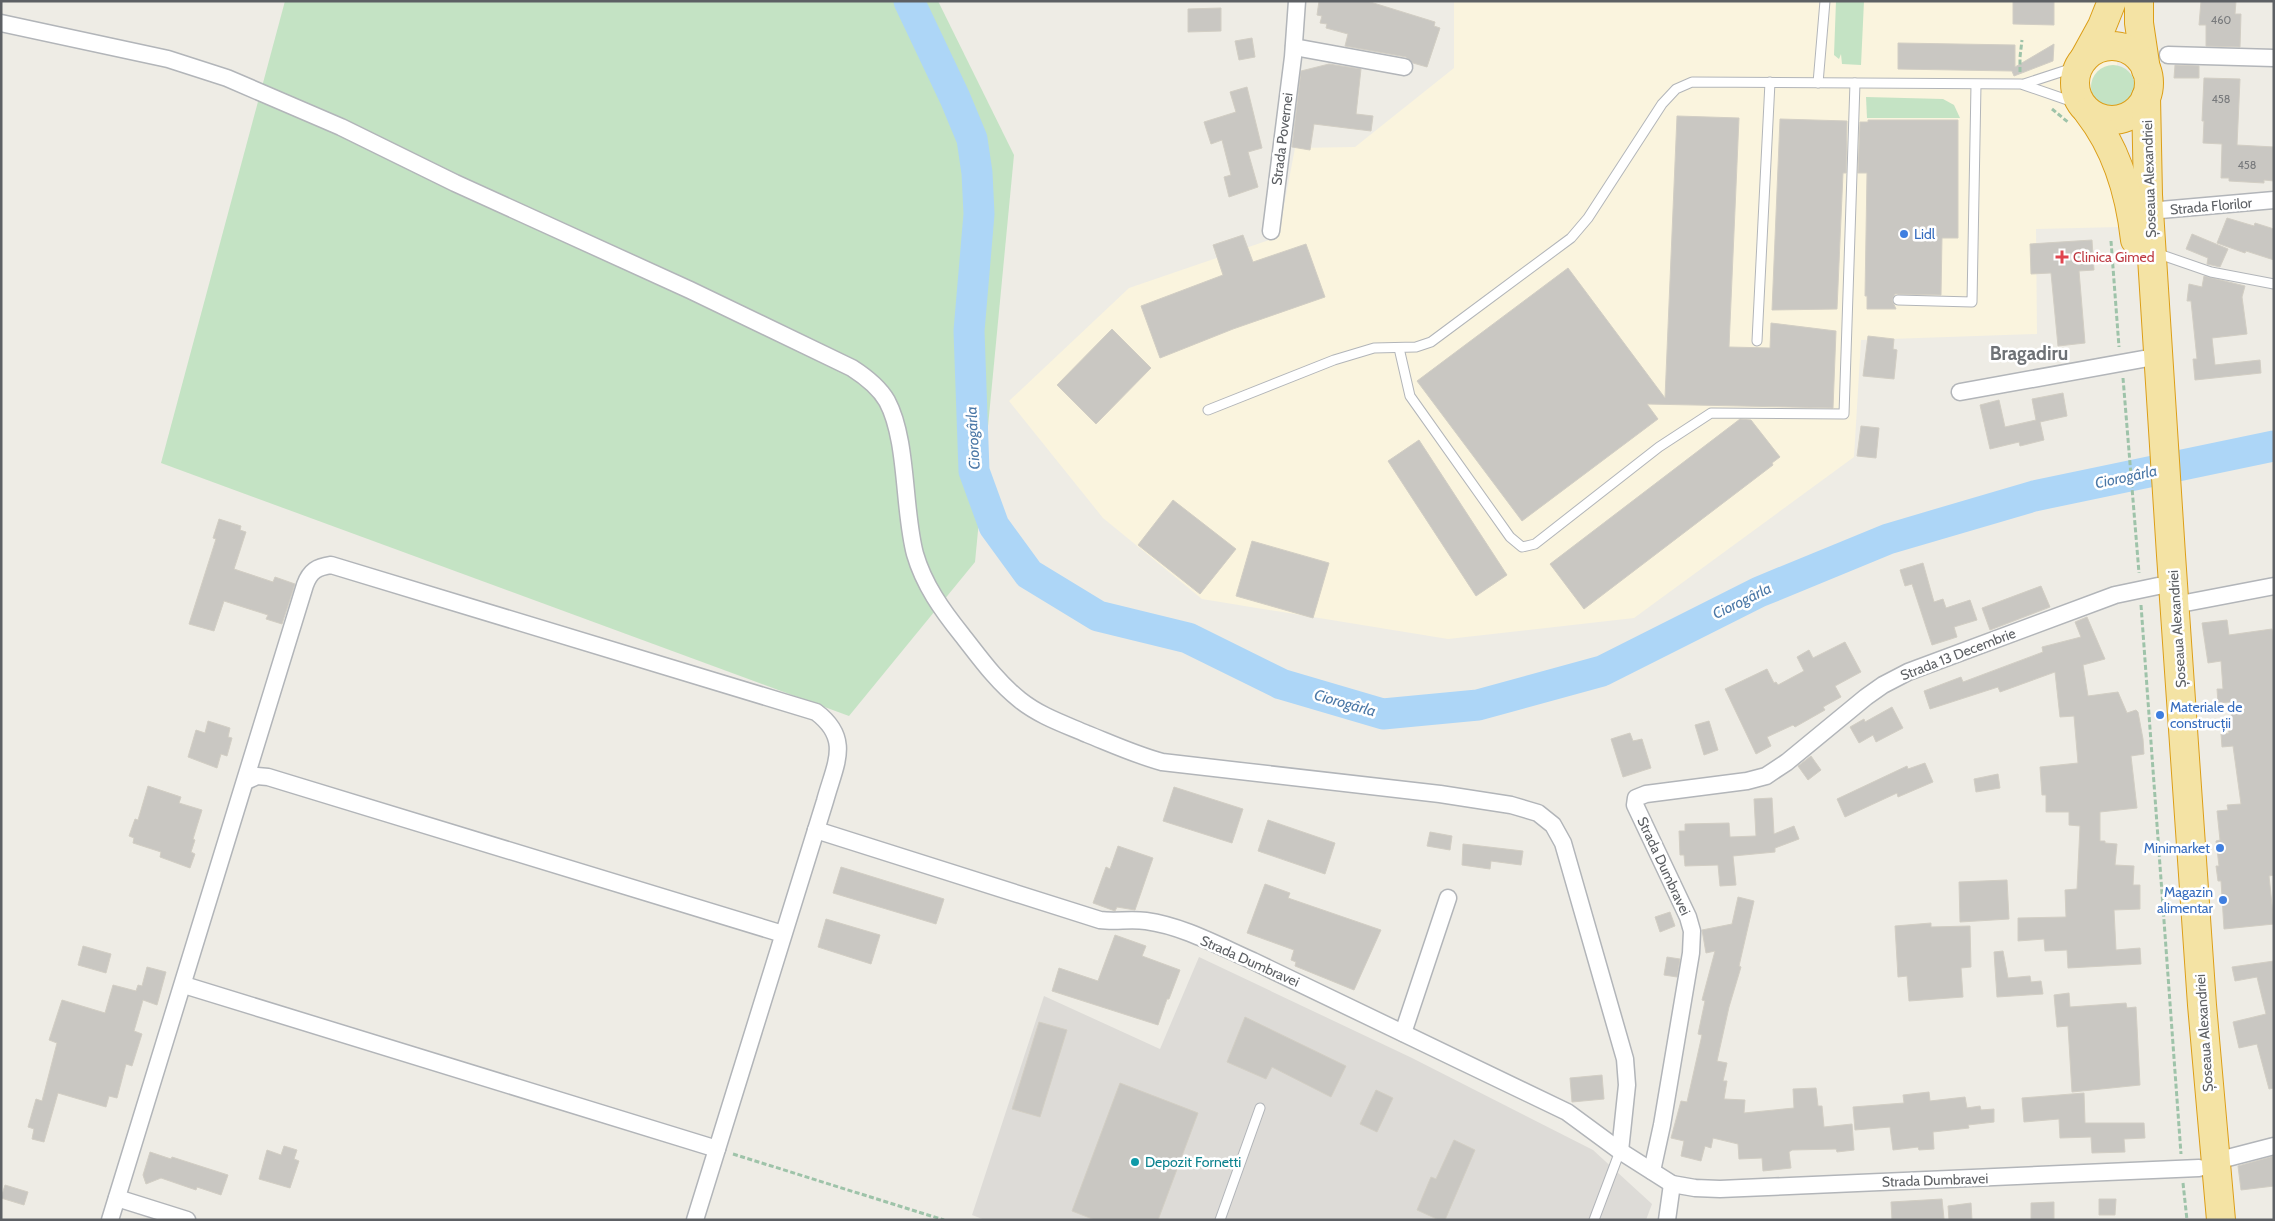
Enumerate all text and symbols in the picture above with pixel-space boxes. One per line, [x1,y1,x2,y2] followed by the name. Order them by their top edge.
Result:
[2211,13,2231,27] house number: 460
[1267,92,1297,186] street label: Strada Povernei
[2212,92,2230,106] house number: 458
[2138,120,2160,238] street label: Șoseaua Alexandriei
[2238,158,2256,172] house number: 458
[2169,193,2253,219] street label: Strada Florilor
[1914,225,1936,243] place label: Lidl
[1898,228,1910,240] marker: Lidl
[2073,248,2154,266] place label: Clinica Gimed
[2055,250,2069,264] marker: Clinica Gimed
[1990,342,2068,365] district label: Bragadiru
[962,406,984,470] water label: Ciorogârla
[2093,462,2159,492] water label: Ciorogârla
[2164,569,2190,689] street label: Șoseaua Alexandriei
[1710,579,1774,623] water label: Ciorogârla
[1898,624,2018,684] street label: Strada 13 Decembrie
[1312,686,1378,720] water label: Ciorogârla
[2170,698,2242,732] place label: Materiale de construcții
[2154,709,2166,721] marker: Materiale de construcții
[1633,814,1695,918] street label: Strada Dumbravei
[2144,839,2210,857] place label: Minimarket
[2214,842,2226,854] marker: Minimarket
[2157,883,2214,917] place label: Magazin alimentar
[2217,894,2229,906] marker: Magazin alimentar
[1198,931,1302,991] street label: Strada Dumbravei
[2191,973,2217,1093] street label: Șoseaua Alexandriei
[1145,1153,1241,1171] place label: Depozit Fornetti
[1129,1156,1141,1168] marker: Depozit Fornetti
[1881,1169,1989,1191] street label: Strada Dumbravei

